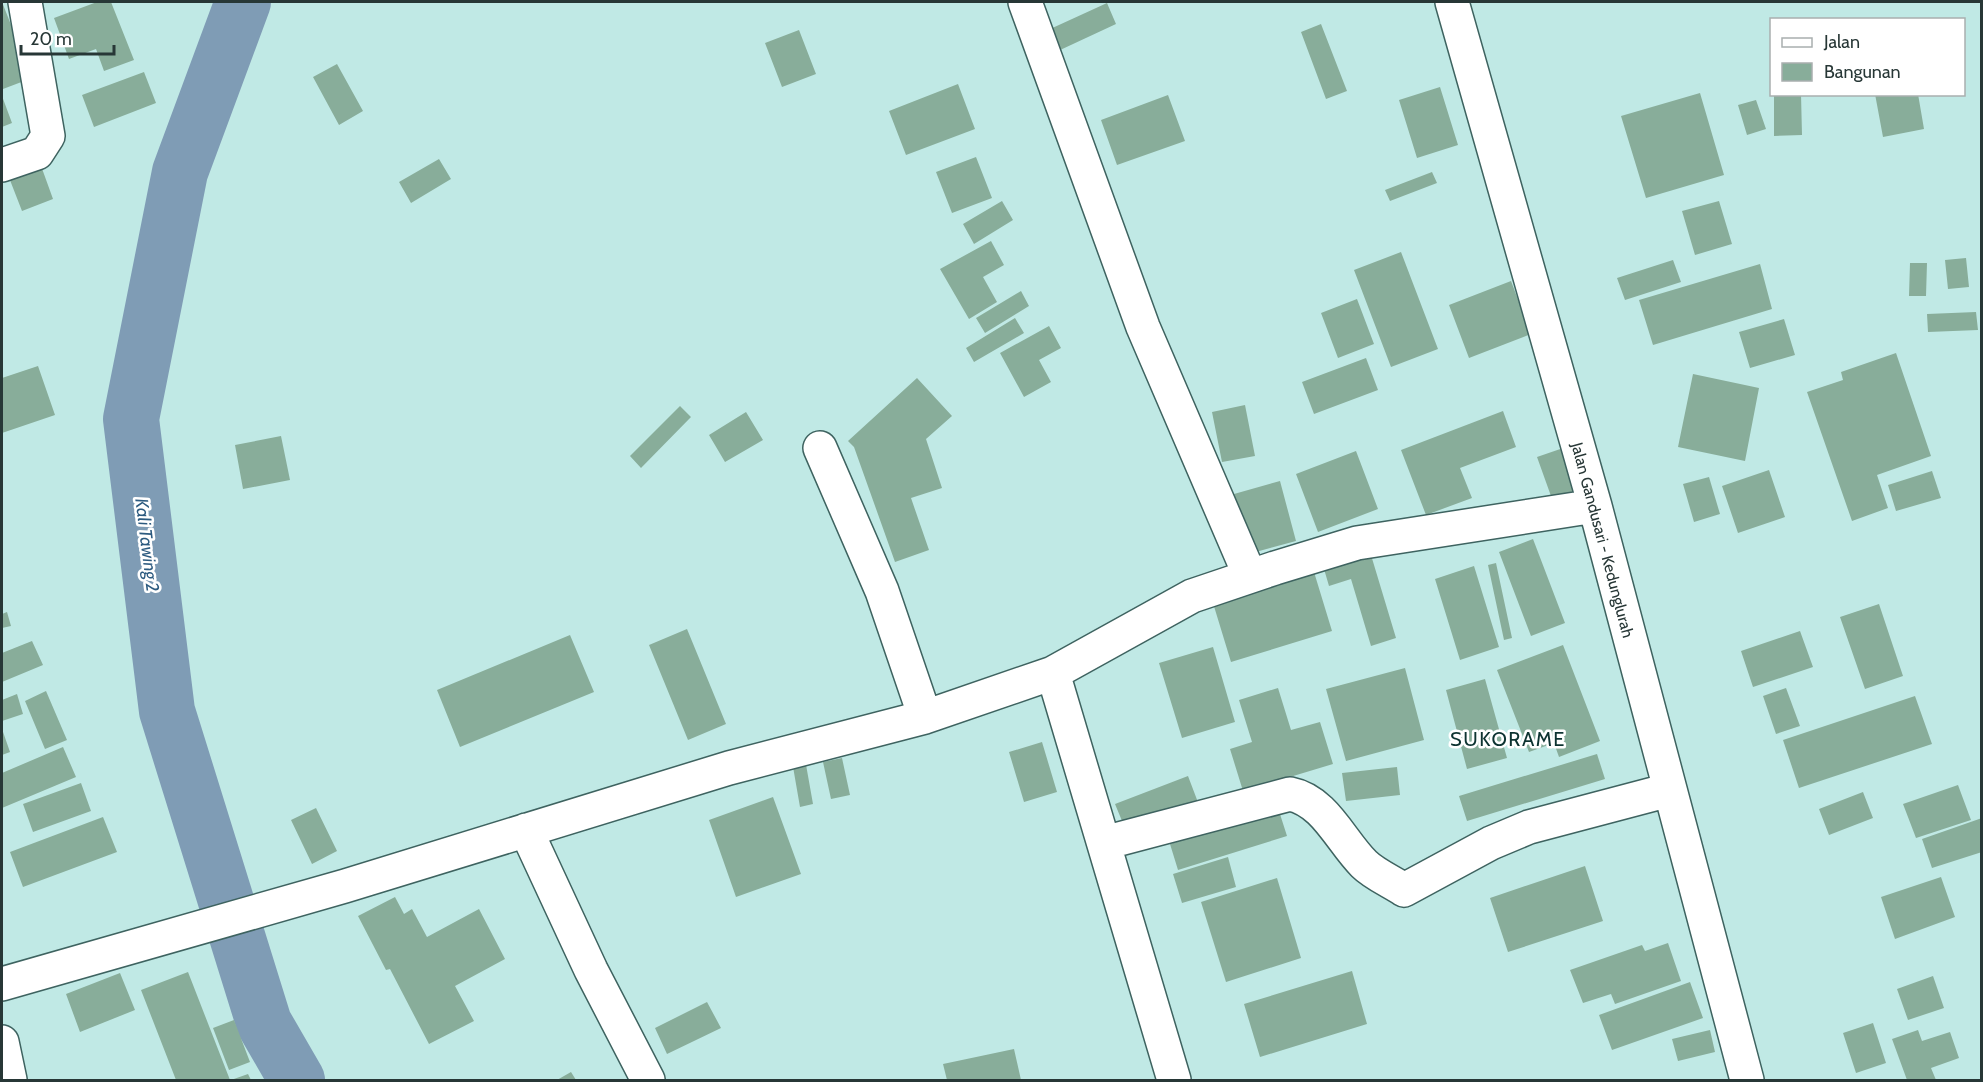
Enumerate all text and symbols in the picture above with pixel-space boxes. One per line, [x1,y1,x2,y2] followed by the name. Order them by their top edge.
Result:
[21,18,114,56] scale bar
[1770,18,1965,96] legend
[30,28,72,50] text: 20 m
[1823,31,1860,53] text: Jalan
[1824,61,1901,83] text: Bangunan
[1567,439,1638,640] street label: Jalan Gandusari - Kedunglurah
[130,497,164,593] water label: Kali Tawing 2
[1450,727,1566,751] district label: SUKORAME

